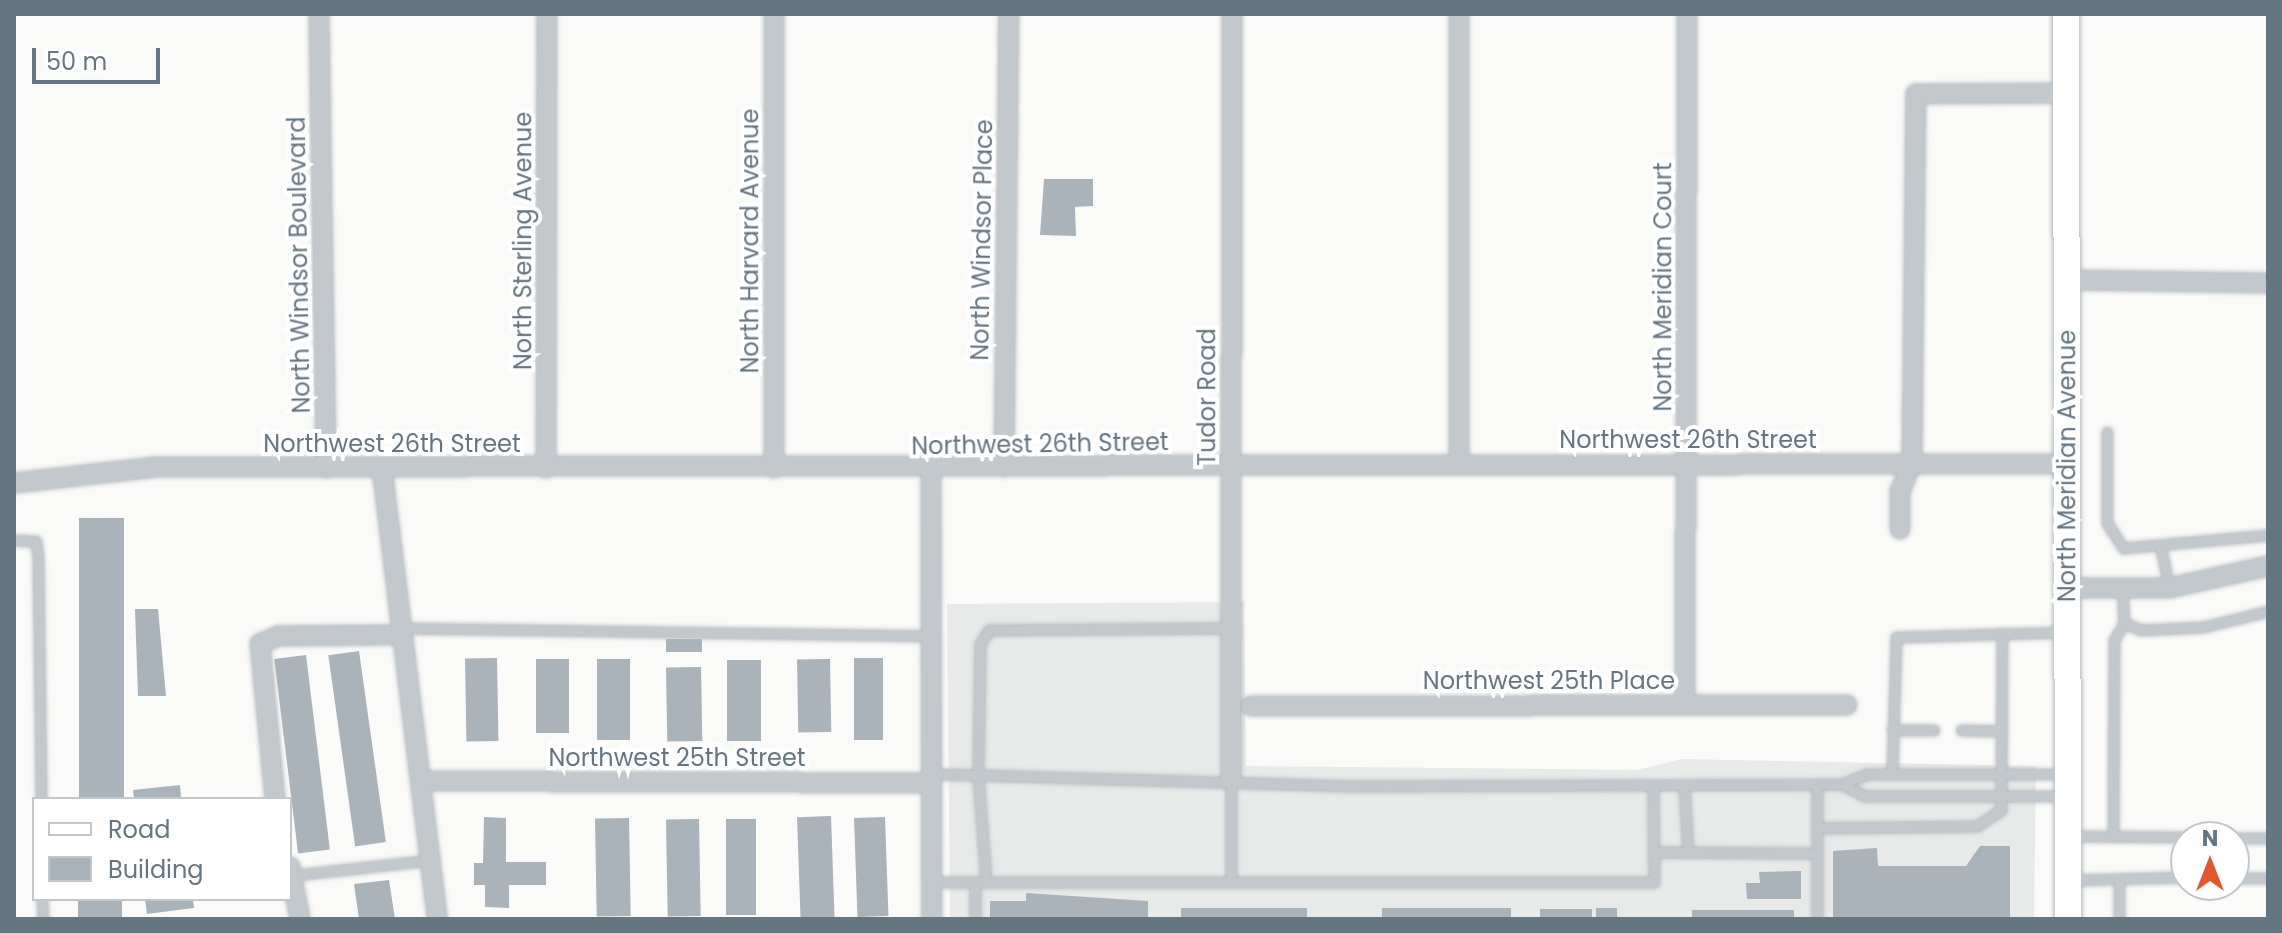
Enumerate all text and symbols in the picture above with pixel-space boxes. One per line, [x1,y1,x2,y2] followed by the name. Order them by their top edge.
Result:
[36,32,164,82] scale bar
[46,45,107,78] text: 50 m
[736,109,764,373] street label: North Harvard Avenue
[509,112,537,370] street label: North Sterling Avenue
[282,116,316,414] street label: North Windsor Boulevard
[965,119,999,361] street label: North Windsor Place
[1649,162,1677,412] street label: North Meridian Court
[1193,328,1221,466] street label: Tudor Road
[2053,330,2081,602] street label: North Meridian Avenue
[1559,426,1817,454] street label: Northwest 26th Street
[911,427,1169,461] street label: Northwest 26th Street
[263,430,521,458] street label: Northwest 26th Street
[1423,667,1675,695] street label: Northwest 25th Place
[548,744,806,772] street label: Northwest 25th Street
[32,797,292,901] legend
[108,813,170,846] text: Road
[2170,821,2250,901] north arrow
[2202,823,2218,854] text: N
[108,853,204,886] text: Building

